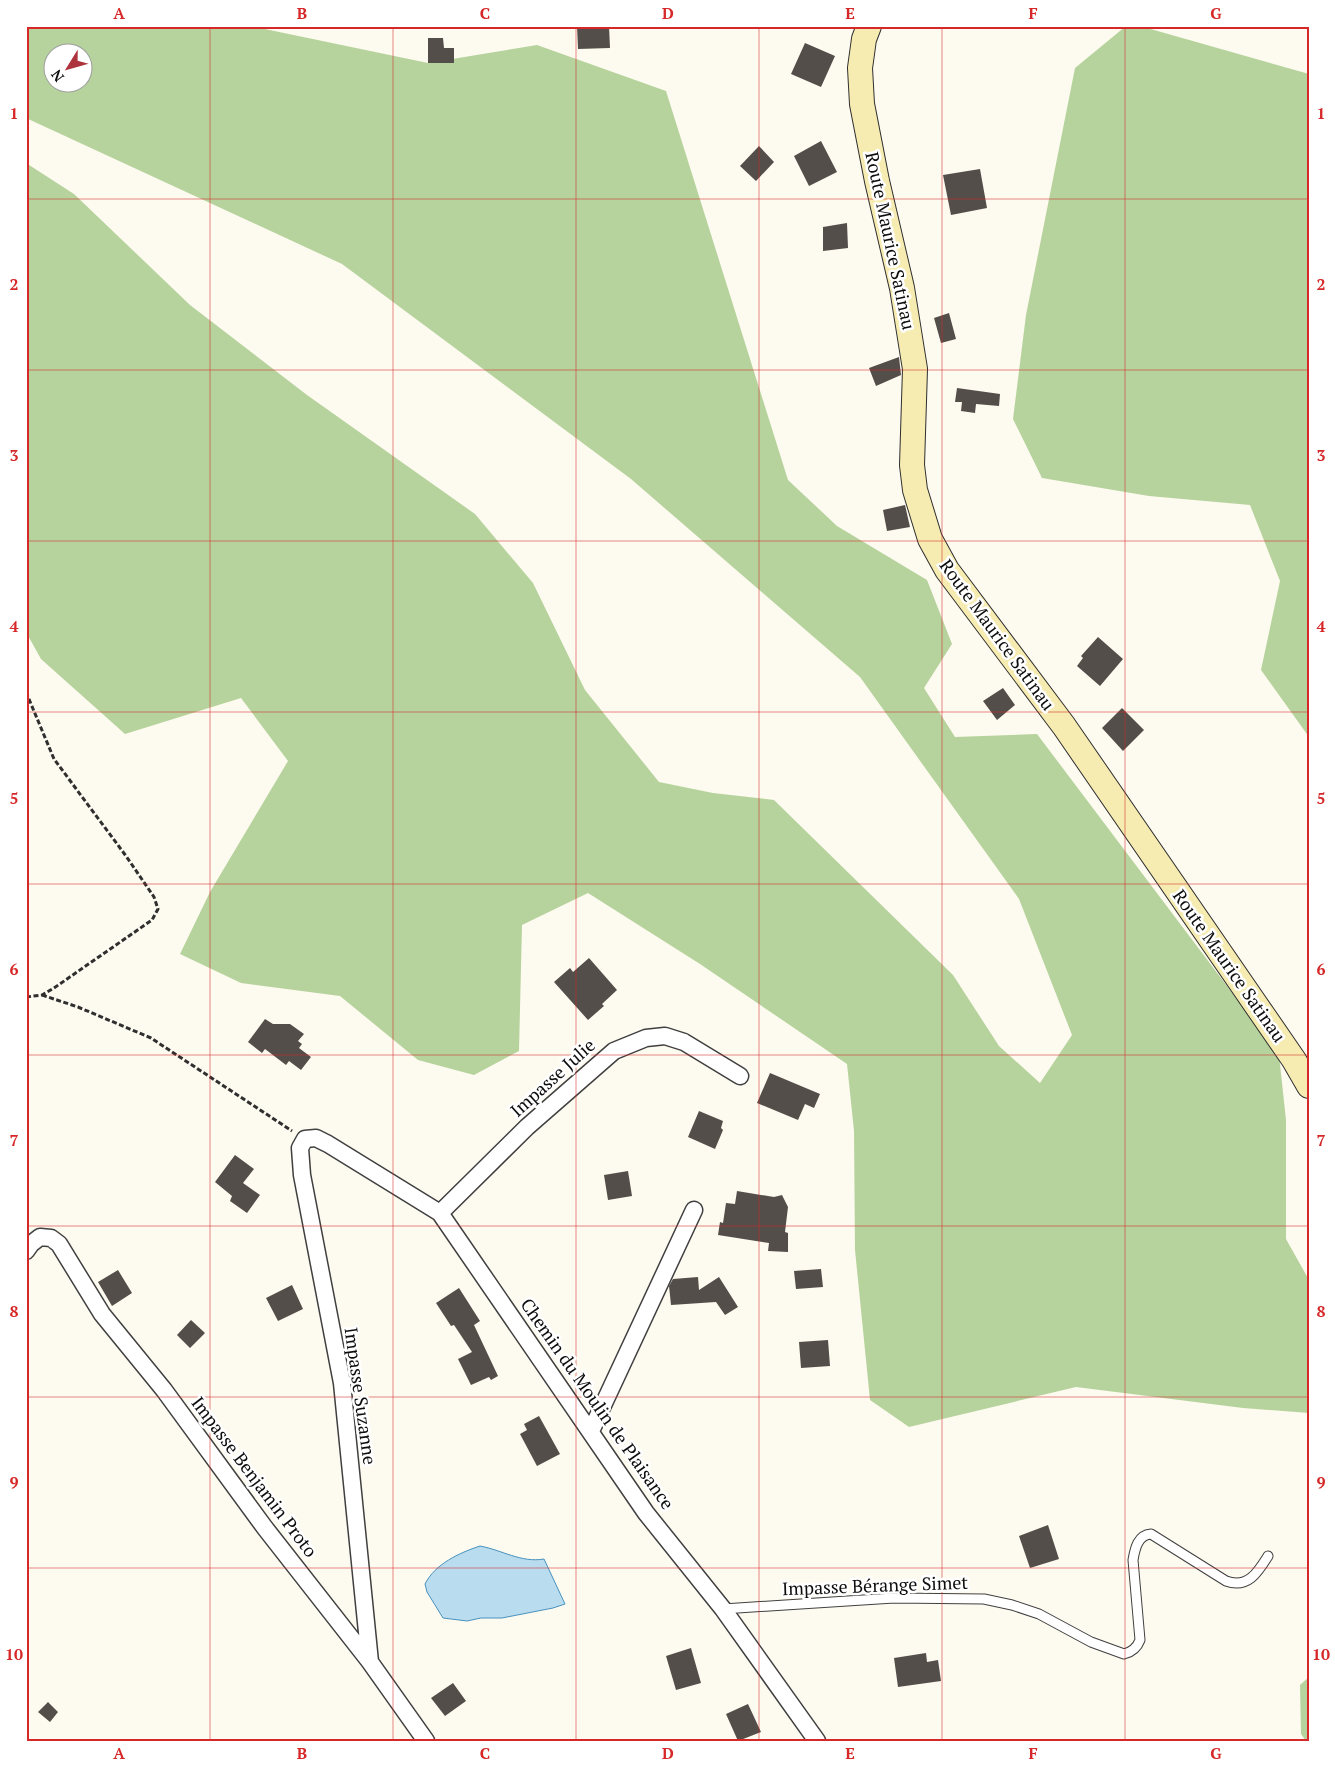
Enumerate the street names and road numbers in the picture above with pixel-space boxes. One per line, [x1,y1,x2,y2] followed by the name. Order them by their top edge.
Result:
[860,150,922,332] street label: Route Maurice Satinau
[935,554,1061,715] street label: Route Maurice Satinau
[1168,884,1292,1047] street label: Route Maurice Satinau
[505,1033,600,1122] street label: Impasse Julie
[516,1293,680,1514] street label: Chemin du Moulin de Plaisance
[339,1326,383,1466] street label: Impasse Suzanne
[186,1391,323,1562] street label: Impasse Benjamin Proto
[781,1570,969,1600] street label: Impasse Bérange Simet

